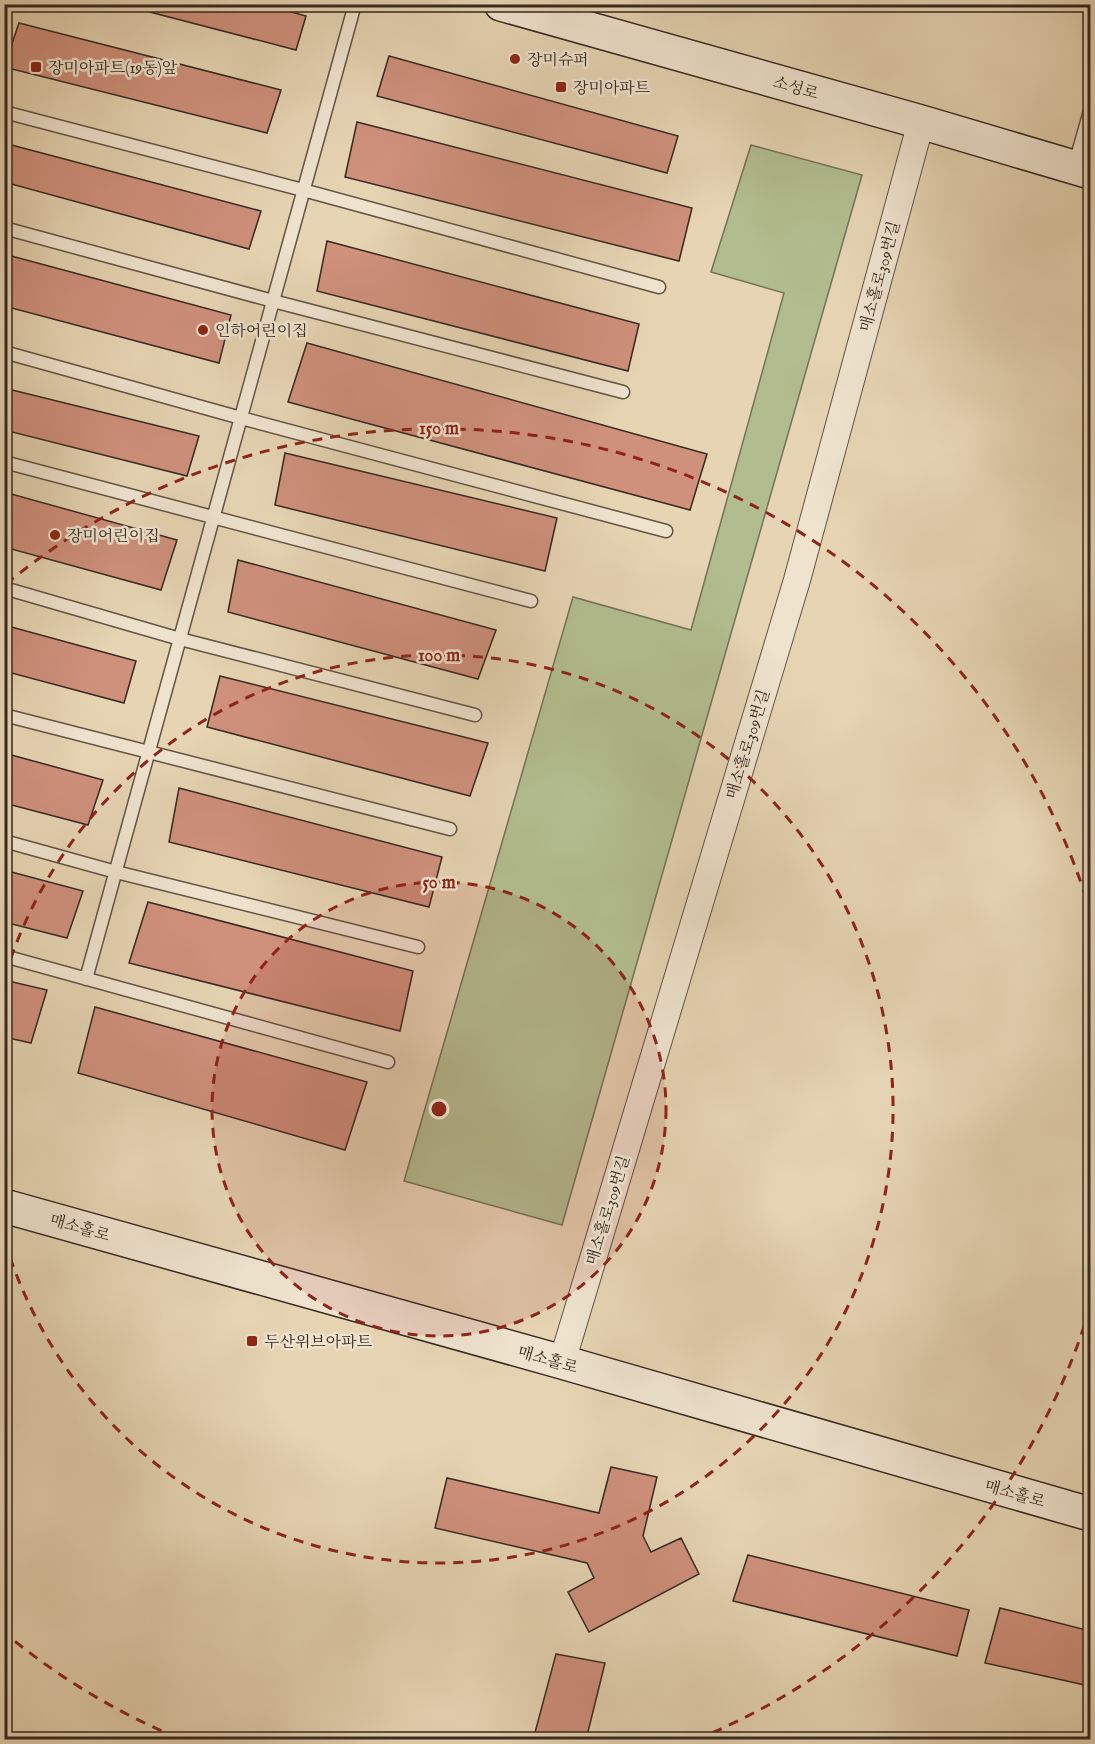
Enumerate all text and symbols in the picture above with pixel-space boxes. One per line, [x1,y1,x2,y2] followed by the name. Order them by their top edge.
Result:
[527,51,589,71] place label: 장미슈퍼
[508,52,522,66] marker: 장미슈퍼
[48,59,178,79] place label: 장미아파트(19동)앞
[29,60,43,74] marker: 장미아파트(19동)앞
[770,73,821,105] street label: 소성로
[573,79,651,99] place label: 장미아파트
[554,80,568,94] marker: 장미아파트
[857,219,905,334] street label: 매소홀로309번길
[215,322,308,342] place label: 인하어린이집
[196,323,210,337] marker: 인하어린이집
[419,418,459,441] text: 150 m
[67,527,160,547] place label: 장미어린이집
[48,528,62,542] marker: 장미어린이집
[418,645,460,668] text: 100 m
[723,687,775,802] street label: 매소홀로309번길
[422,872,456,895] text: 50 m
[429,1099,449,1119] centre of rings
[583,1153,635,1268] street label: 매소홀로309번길
[47,1211,112,1247] street label: 매소홀로
[264,1333,373,1353] place label: 두산위브아파트
[245,1334,259,1348] marker: 두산위브아파트
[515,1343,580,1379] street label: 매소홀로
[982,1477,1047,1513] street label: 매소홀로

